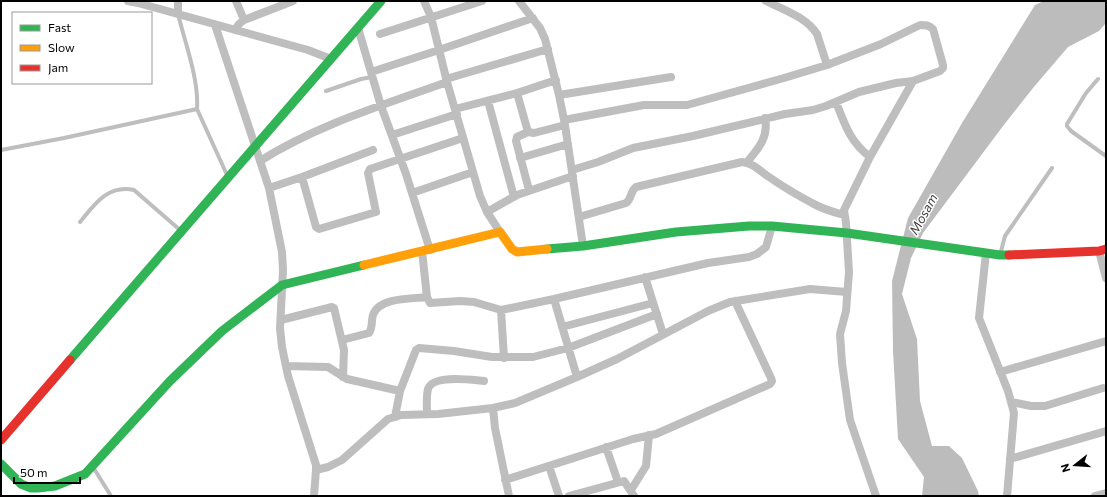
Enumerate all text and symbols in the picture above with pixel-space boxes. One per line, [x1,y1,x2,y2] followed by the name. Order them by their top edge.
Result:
[12,12,152,84] legend
[48,20,71,34] text: Fast
[48,40,75,54] text: Slow
[48,60,68,75] text: Jam
[905,191,941,237] water label: Mosam
[1055,445,1095,485] north arrow
[14,459,80,485] scale bar
[1058,462,1072,474] text: N
[20,465,48,479] text: 50 m

